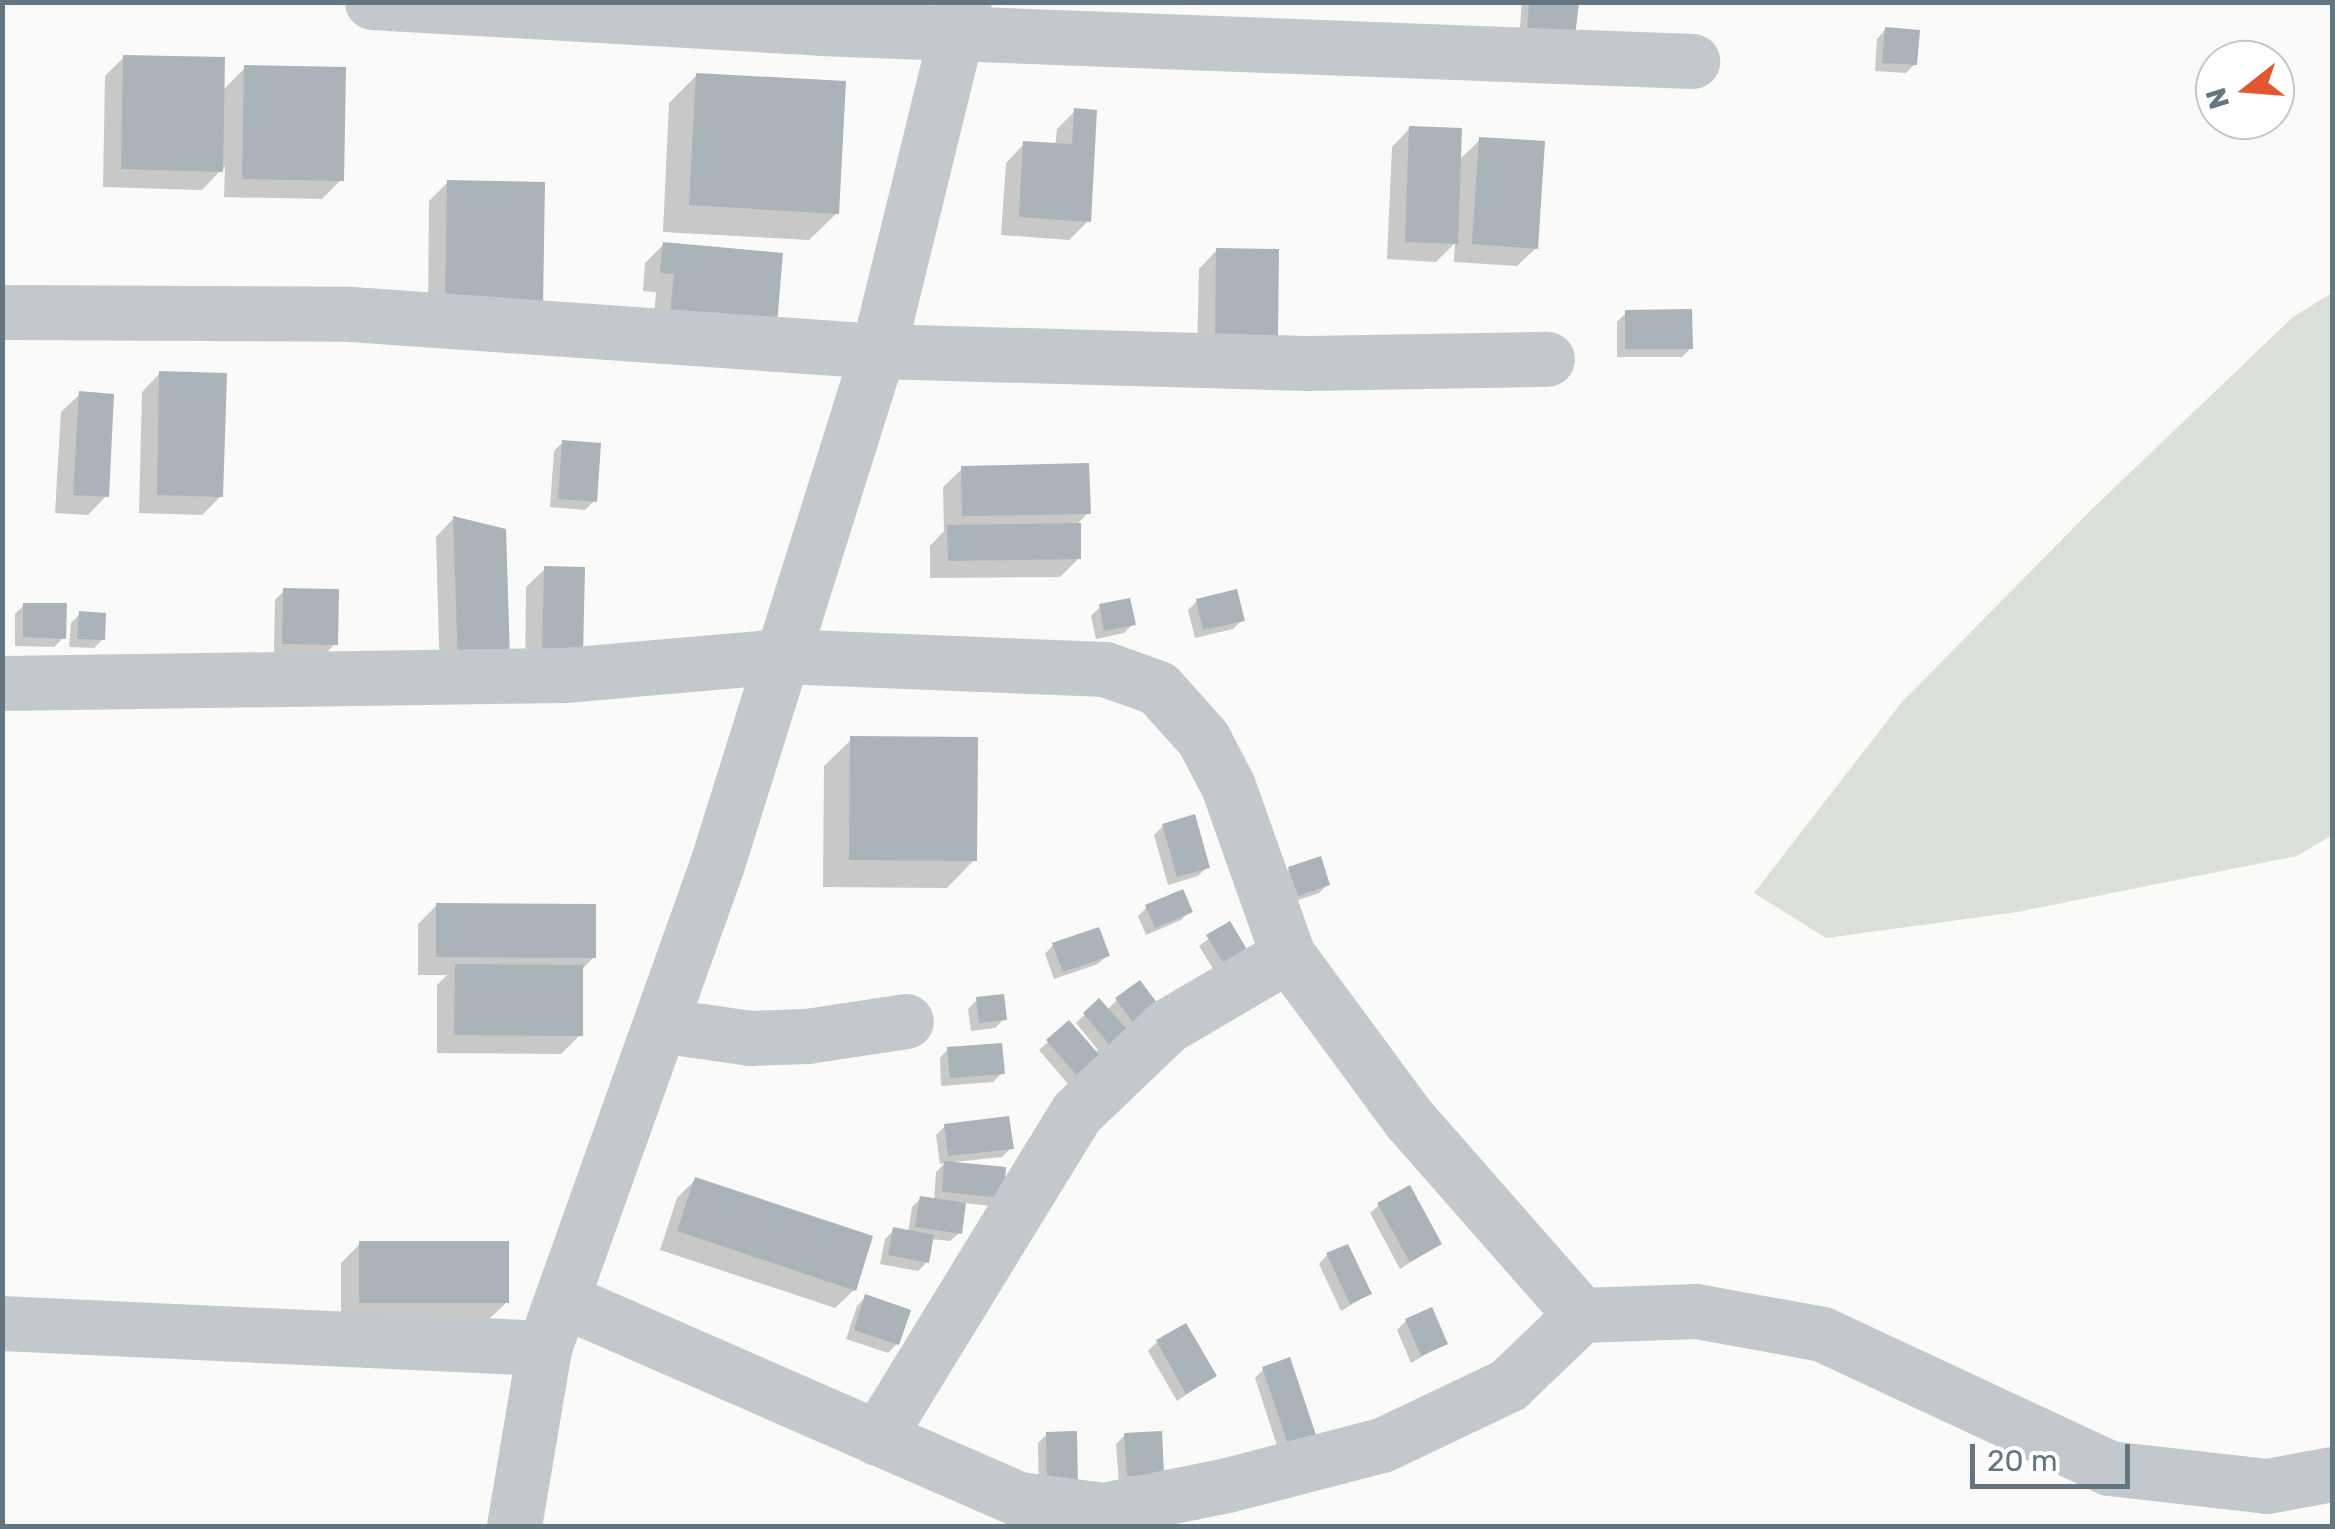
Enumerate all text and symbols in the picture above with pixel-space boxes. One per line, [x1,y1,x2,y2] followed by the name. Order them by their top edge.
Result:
[2195,40,2295,140] north arrow
[2199,84,2236,113] text: N
[1975,1424,2135,1486] scale bar
[1987,1443,2058,1479] text: 20 m

